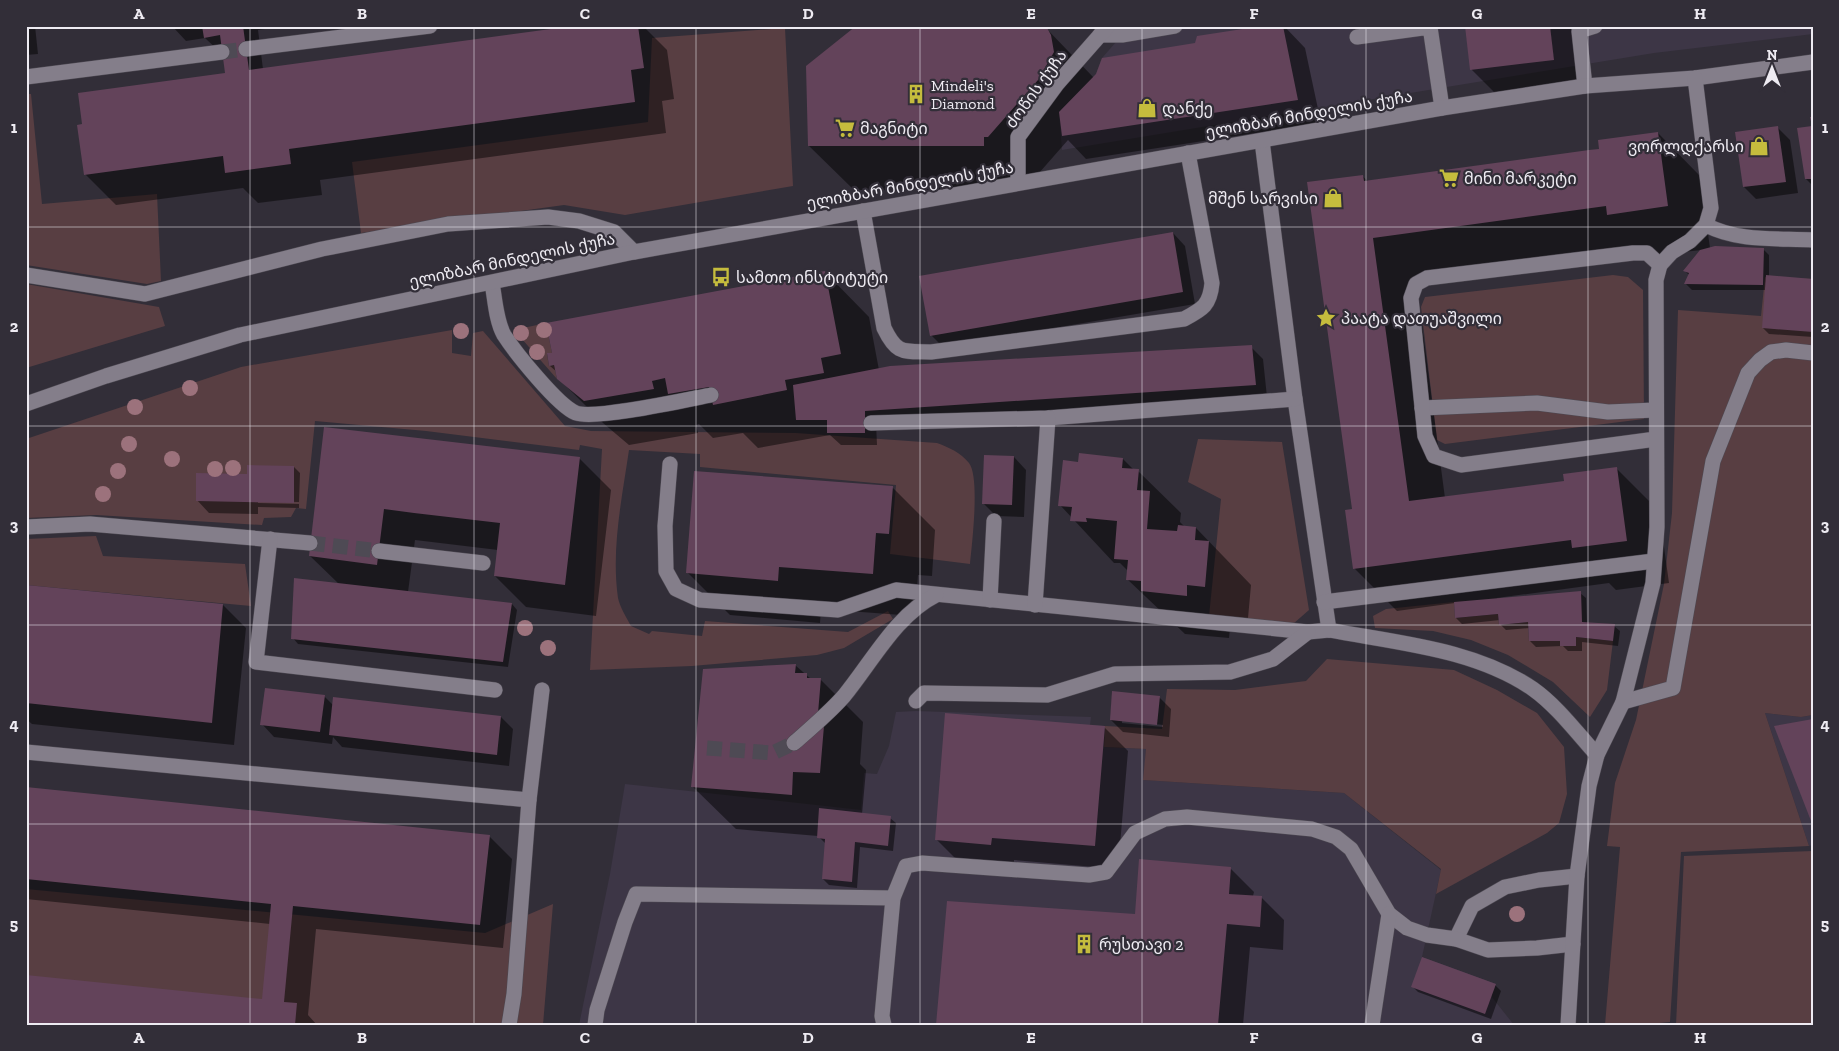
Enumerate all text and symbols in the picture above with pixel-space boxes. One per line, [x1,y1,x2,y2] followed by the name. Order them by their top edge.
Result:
[134,4,145,23] text: A
[357,4,367,23] text: B
[580,4,590,23] text: C
[802,4,814,23] text: D
[1026,4,1036,23] text: E
[1249,4,1259,23] text: F
[1472,4,1483,23] text: G
[1694,4,1706,23] text: H
[1746,42,1796,92] north arrow
[1001,46,1071,132] street label: ძოწის ქუჩა
[1767,47,1778,64] text: N
[931,76,995,113] place label: Mindeli's Diamond
[905,83,927,105] building icon: Mindeli's Diamond
[1204,86,1414,143] street label: ელიზბარ მინდელის ქუჩა
[1136,97,1158,119] shop icon: დანქე
[1162,99,1213,119] place label: დანქე
[834,117,856,139] supermarket icon: მაგნიტი
[11,118,18,137] text: 1
[1822,118,1829,137] text: 1
[860,119,928,138] place label: მაგნიტი
[1748,135,1770,157] shop icon: ვორლდქარსი
[1628,137,1744,157] place label: ვორლდქარსი
[805,157,1015,214] street label: ელიზბარ მინდელის ქუჩა
[1438,167,1460,189] supermarket icon: მინი მარკეტი
[1464,169,1577,188] place label: მინი მარკეტი
[1322,187,1344,209] shop icon: მშენ სარვისი
[1208,189,1318,208] place label: მშენ სარვისი
[407,229,617,292] street label: ელიზბარ მინდელის ქუჩა
[710,266,732,288] bus stop icon: სამთო ინსტიტუტი
[736,268,888,287] place label: სამთო ინსტიტუტი
[1315,307,1337,329] place icon: პაატა დათუაშვილი
[1341,309,1502,329] place label: პაატა დათუაშვილი
[10,317,19,336] text: 2
[1821,317,1830,336] text: 2
[10,516,19,535] text: 3
[1821,516,1830,535] text: 3
[9,715,19,734] text: 4
[1820,715,1830,734] text: 4
[10,915,18,934] text: 5
[1821,915,1829,934] text: 5
[1073,933,1095,955] building icon: რუსთავი 2
[1099,935,1184,954] place label: რუსთავი 2
[134,1028,145,1047] text: A
[357,1028,367,1047] text: B
[580,1028,590,1047] text: C
[802,1028,814,1047] text: D
[1026,1028,1036,1047] text: E
[1249,1028,1259,1047] text: F
[1472,1028,1483,1047] text: G
[1694,1028,1706,1047] text: H

